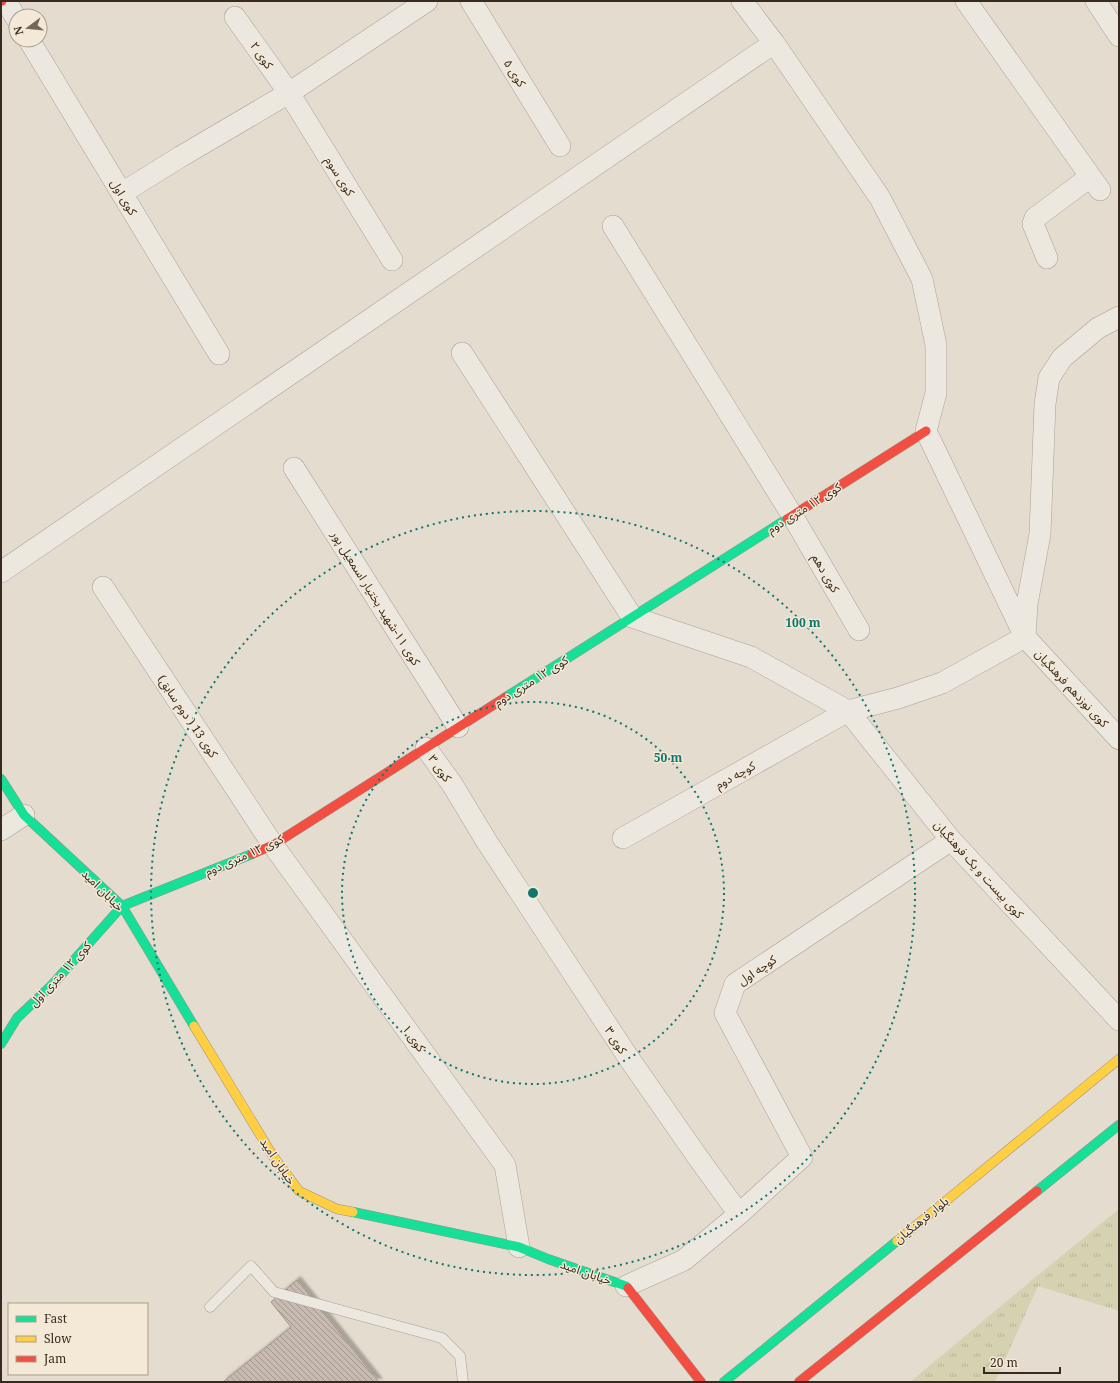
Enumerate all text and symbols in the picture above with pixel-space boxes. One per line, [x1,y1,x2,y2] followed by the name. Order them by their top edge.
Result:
[8,8,48,48] north arrow
[9,24,26,37] text: N
[247,38,278,73] street label: کوی ۲
[500,56,531,91] street label: کوی ۵
[320,153,359,200] street label: کوی سوم
[107,176,142,219] street label: کوی اول
[764,478,846,538] street label: کوی ۱۲ متری دوم
[327,526,425,670] street label: کوی ۱۱-شهید بختیار اسمعیل پور
[807,550,844,597] street label: کوی دهم
[785,614,821,631] text: 100 m
[1031,645,1113,732] street label: کوی نوزدهم فرهنگیان
[491,651,573,711] street label: کوی ۱۲ متری دوم
[153,671,223,762] street label: کوی 13 ( دوم سابق)
[654,749,682,766] text: 50 m
[424,751,456,786] street label: کوی ۳
[712,757,760,794] street label: کوچه دوم
[930,816,1028,923] street label: کوی بیست و یک فرهنگیان
[202,830,287,881] street label: کوی ۱۲ متری دوم
[78,865,128,915] street label: خیابان امید
[526,886,540,900] centre of rings
[25,937,96,1011] street label: کوی ۱۲ متری اول
[734,950,781,989] street label: کوچه اول
[398,1021,430,1056] street label: کوی ۱
[601,1023,632,1058] street label: کوی ۳
[256,1134,300,1188] street label: خیابان امید
[890,1193,952,1247] street label: بلوار فرهنگیان
[558,1255,614,1289] street label: خیابان امید
[8,1303,148,1375] legend
[44,1310,67,1327] text: Fast
[44,1330,72,1347] text: Slow
[984,1349,1060,1375] scale bar
[43,1350,66,1367] text: Jam
[990,1354,1018,1371] text: 20 m

